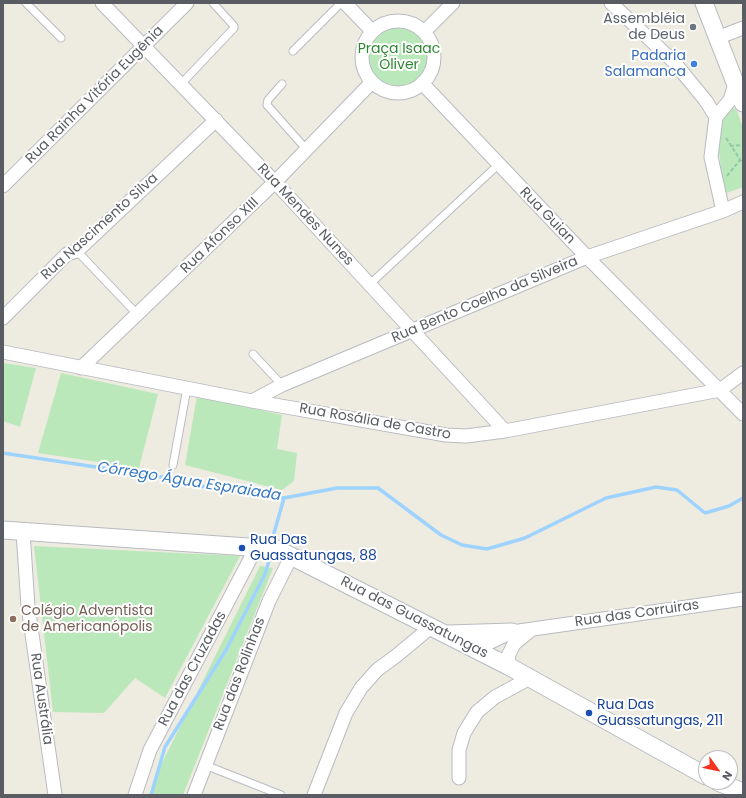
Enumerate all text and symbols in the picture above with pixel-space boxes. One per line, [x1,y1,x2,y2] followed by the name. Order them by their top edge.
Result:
[603,11,685,44] place label: Assembléia de Deus
[688,22,698,32] marker: Assembléia de Deus
[23,23,167,167] street label: Rua Rainha Vitória Eugênia
[358,41,440,74] park label: Praça Isaac Oliver
[605,48,686,80] place label: Padaria Salamanca
[689,59,699,69] marker: Padaria Salamanca
[253,161,357,269] street label: Rua Mendes Nunes
[38,170,162,284] street label: Rua Nascimento Silva
[516,184,578,248] street label: Rua Guian
[178,195,262,277] street label: Rua Afonso XIII
[389,253,581,347] street label: Rua Bento Coelho da Silveira
[298,400,452,444] street label: Rua Rosália de Castro
[96,459,282,505] water label: Córrego Água Espraiada
[250,532,377,564] place label: Rua Das Guassatungas, 88
[237,543,247,553] marker: Rua Das Guassatungas, 88
[337,573,491,663] street label: Rua das Guassatungas
[574,597,700,631] street label: Rua das Corruiras
[21,603,153,636] place label: Colégio Adventista de Americanópolis
[156,609,230,729] street label: Rua das Cruzadas
[8,614,18,624] marker: Colégio Adventista de Americanópolis
[211,615,269,733] street label: Rua das Rolinhas
[26,652,56,746] street label: Rua Austrália
[597,697,723,730] place label: Rua Das Guassatungas, 211
[584,708,594,718] marker: Rua Das Guassatungas, 211
[698,750,738,790] north arrow
[718,768,736,784] text: N

